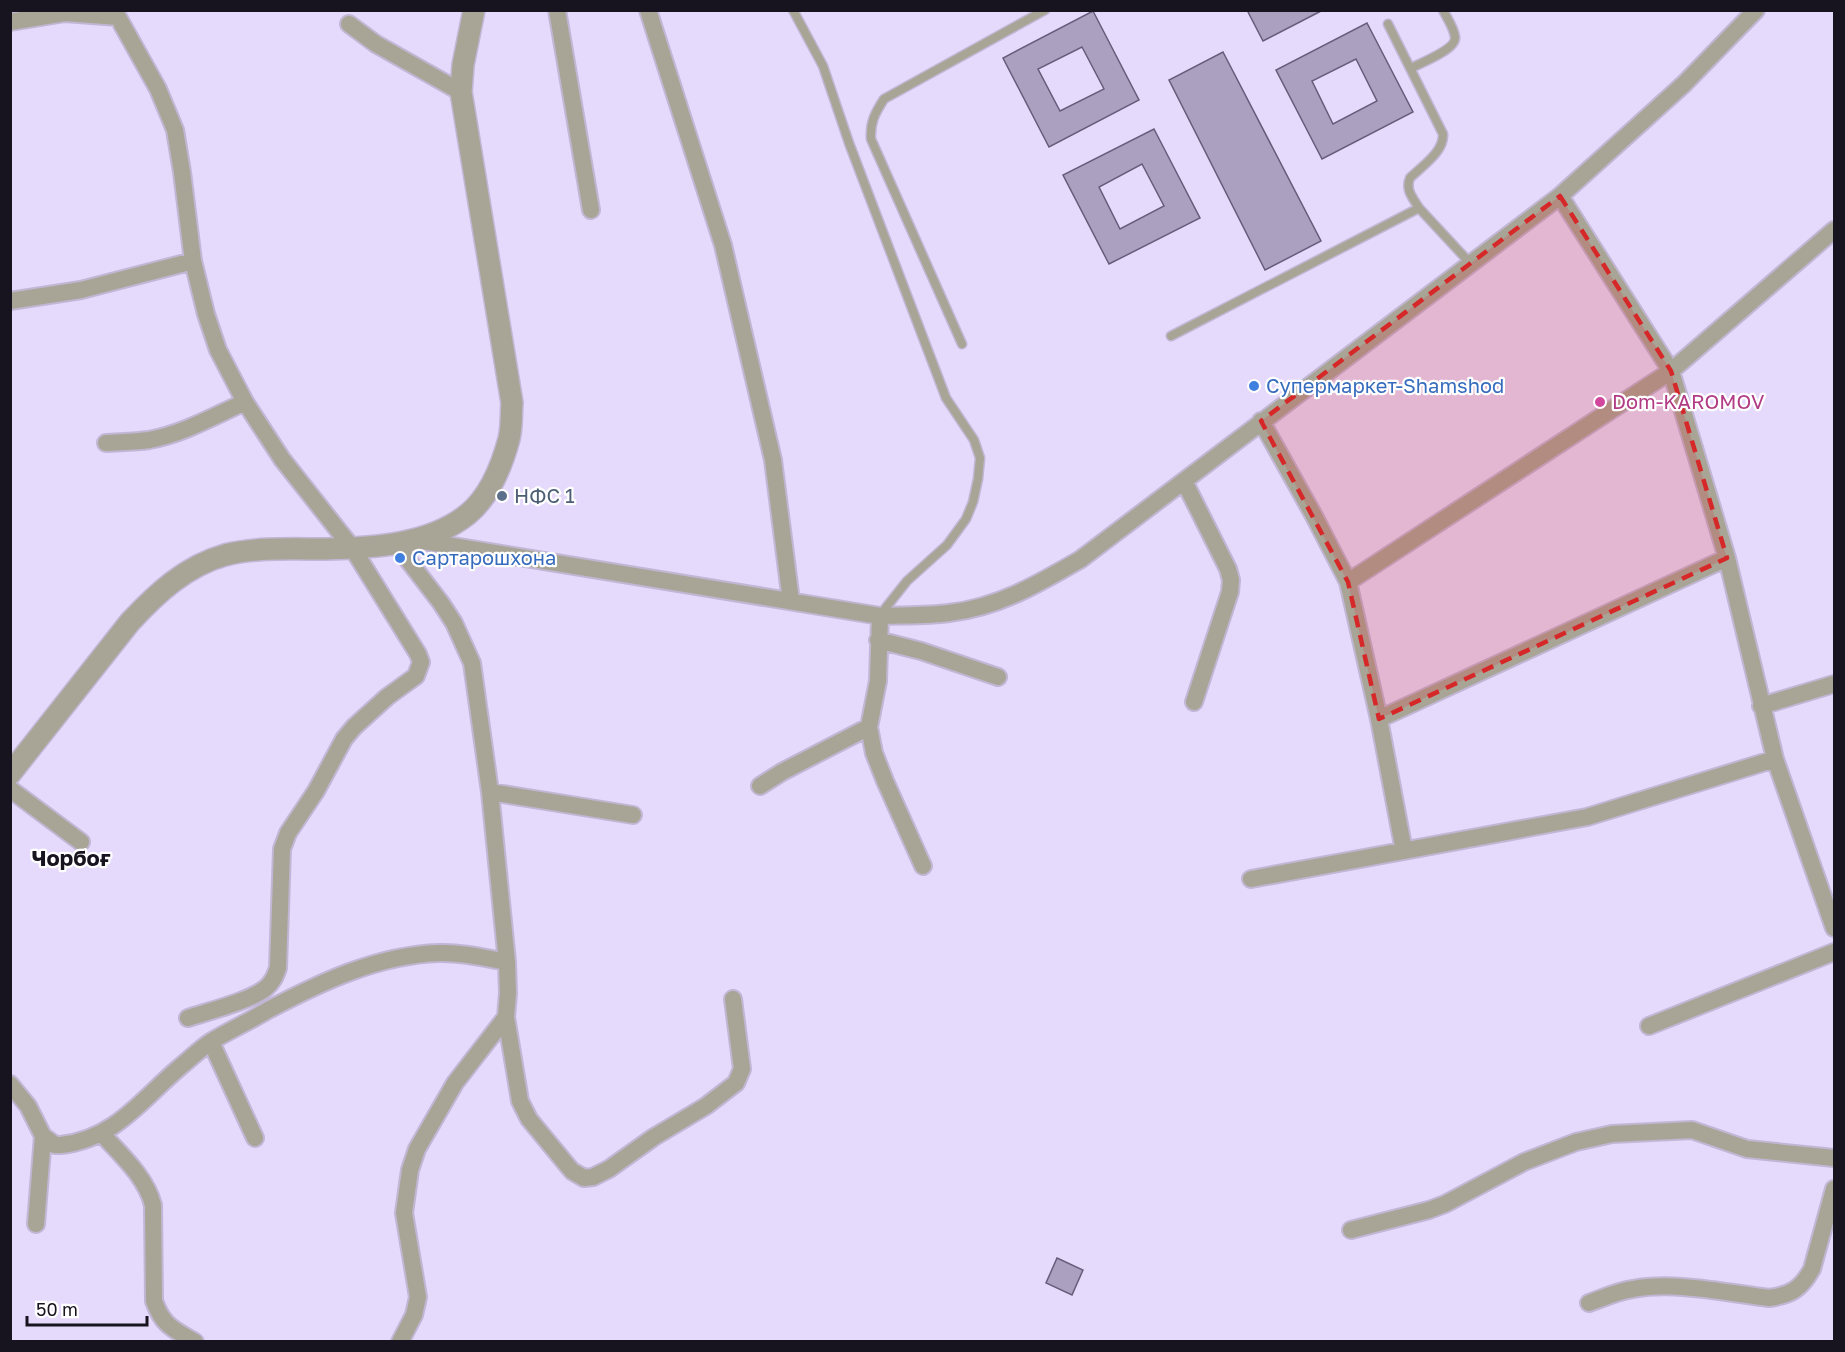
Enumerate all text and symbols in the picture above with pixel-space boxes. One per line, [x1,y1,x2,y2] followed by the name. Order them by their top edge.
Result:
[1266,373,1504,397] place label: Супермаркет-Shamshod
[1247,379,1261,393] marker: Супермаркет-Shamshod
[1612,389,1764,413] place label: Dom-KAROMOV
[1593,395,1607,409] marker: Dom-KAROMOV
[514,483,575,507] place label: НФС 1
[495,489,509,503] marker: НФС 1
[412,545,556,569] place label: Сартарошхона
[393,551,407,565] marker: Сартарошхона
[31,844,111,871] district label: Чорбоғ
[27,1289,147,1327] scale bar
[36,1298,78,1320] text: 50 m

